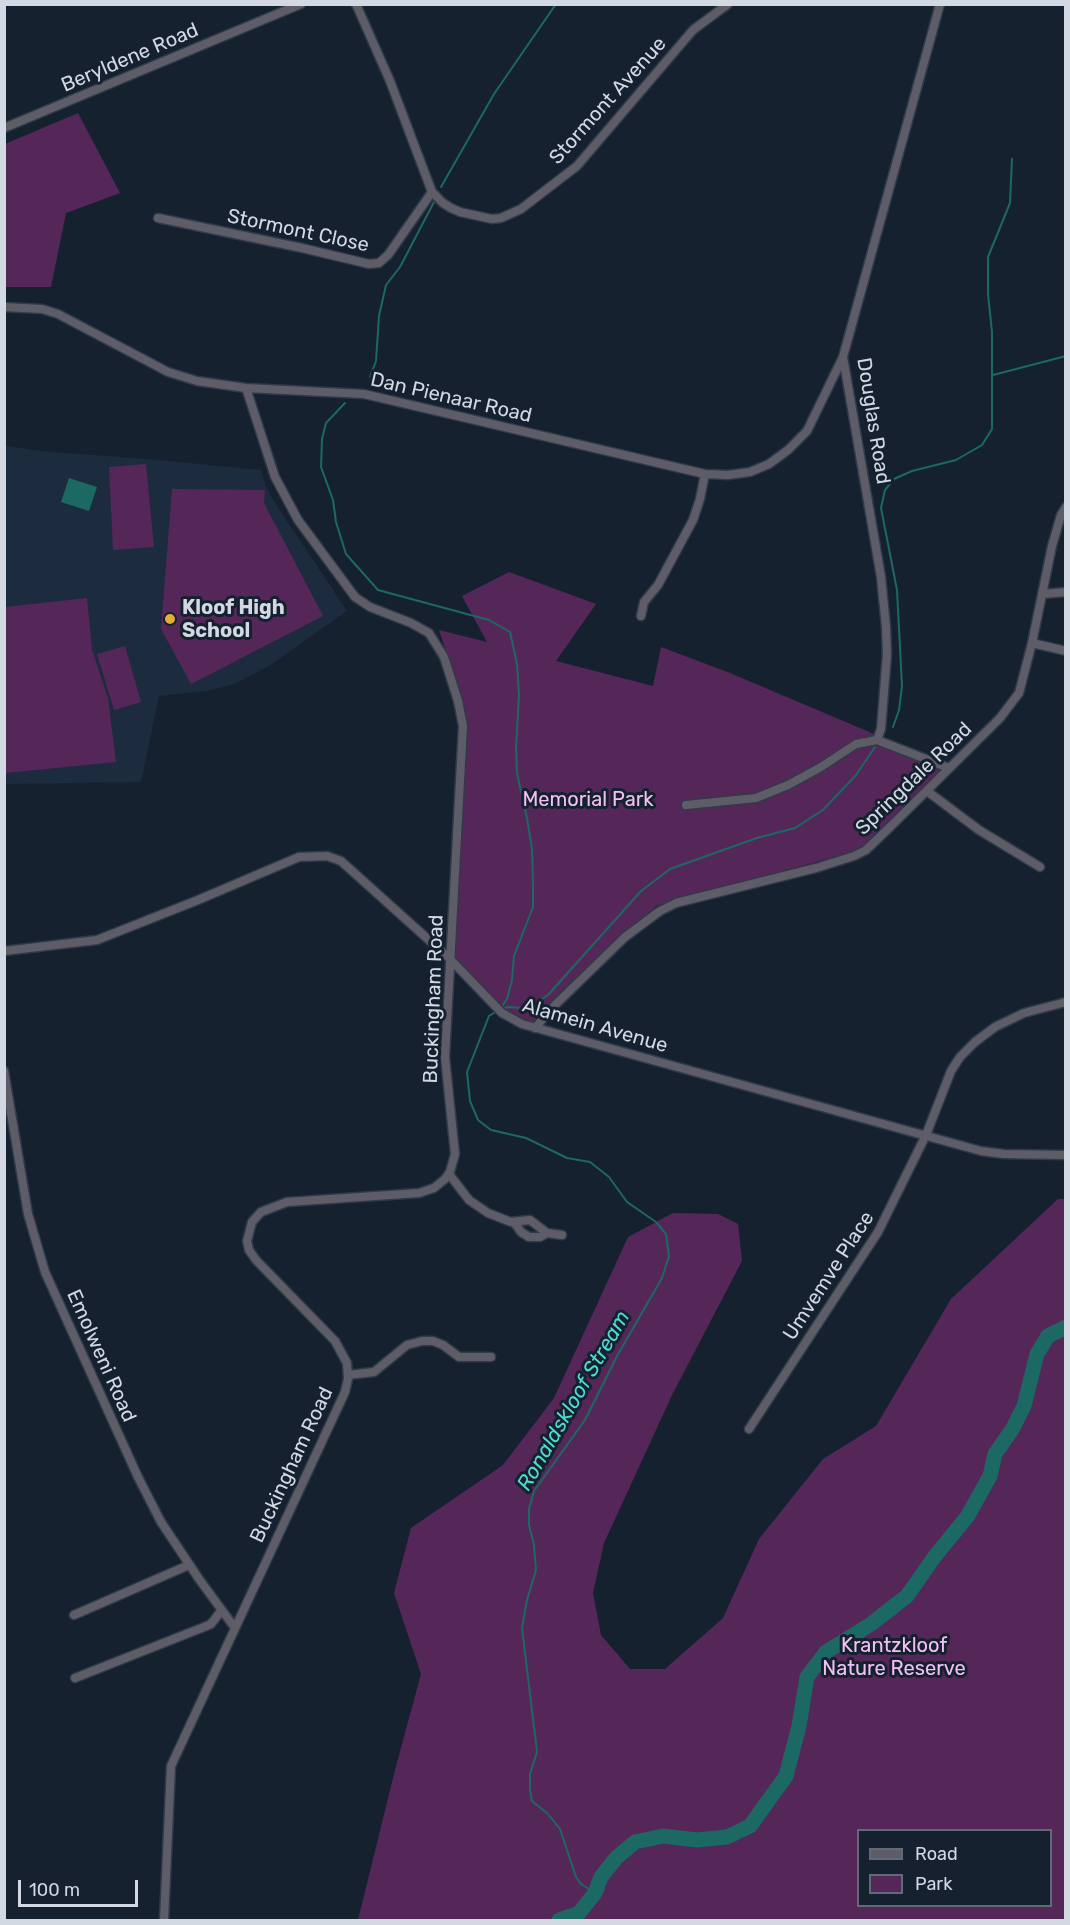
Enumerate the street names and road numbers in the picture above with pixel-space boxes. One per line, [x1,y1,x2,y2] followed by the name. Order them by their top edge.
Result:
[58,18,202,98] street label: Beryldene Road
[544,32,672,170] street label: Stormont Avenue
[225,204,371,258] street label: Stormont Close
[851,356,895,486] street label: Douglas Road
[368,368,534,428] street label: Dan Pienaar Road
[851,718,977,840] street label: Springdale Road
[419,914,449,1084] street label: Buckingham Road
[520,994,670,1058] street label: Alamein Avenue
[778,1207,880,1345] street label: Umvemve Place
[61,1286,141,1426] street label: Emolweni Road
[245,1383,339,1547] street label: Buckingham Road

